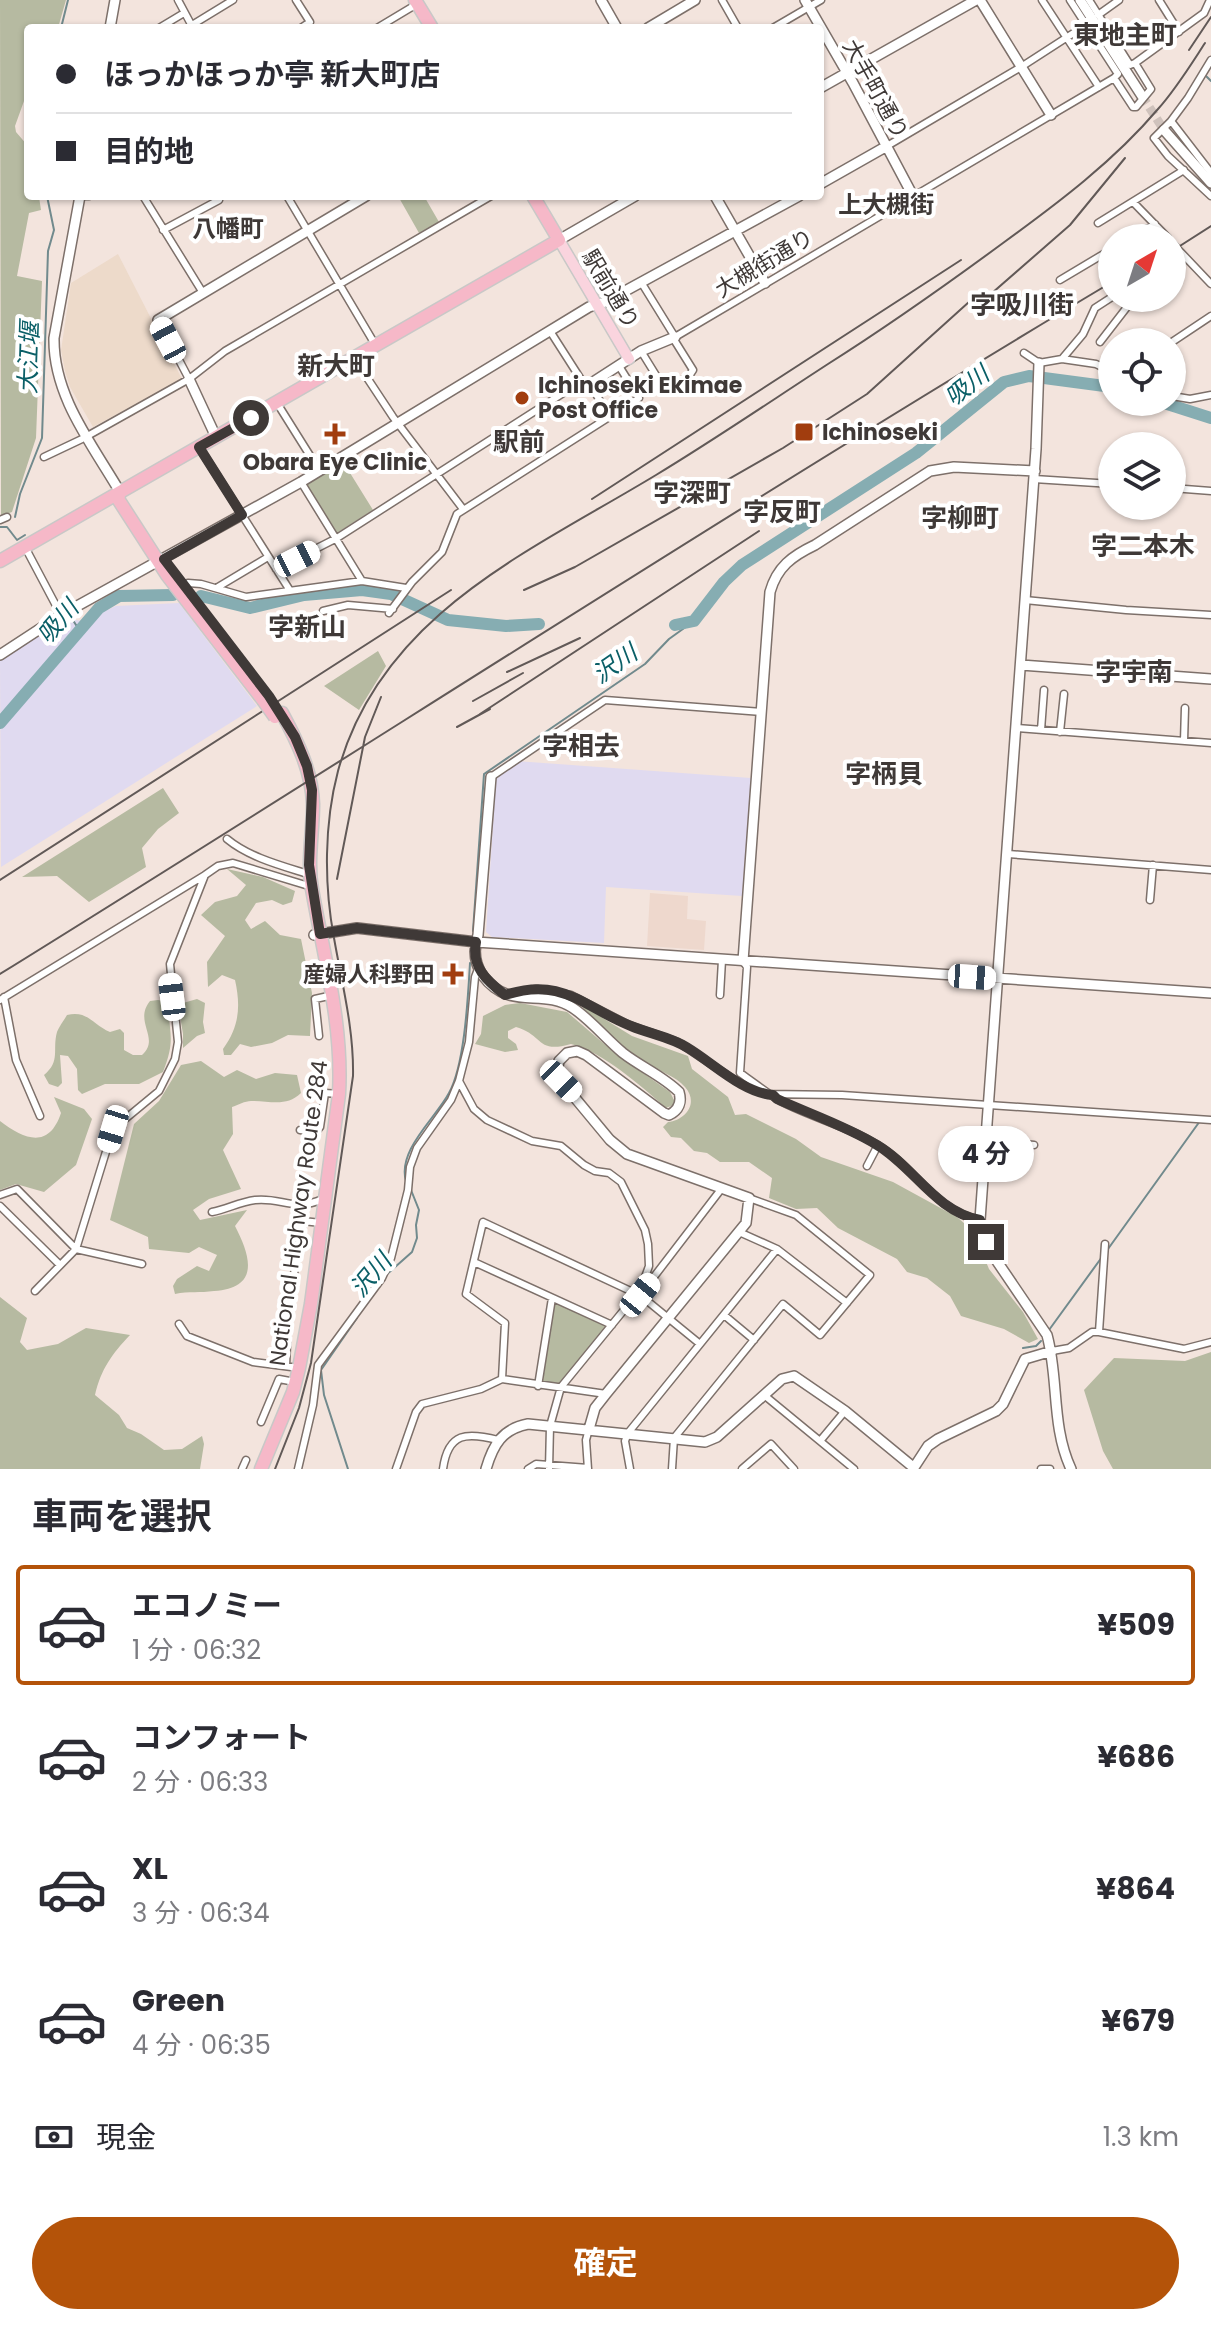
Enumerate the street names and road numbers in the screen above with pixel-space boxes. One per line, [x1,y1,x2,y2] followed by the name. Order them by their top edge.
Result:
[835,34,916,145] street label: 大手町通り
[709,222,819,305] street label: 大槻街通り
[575,244,647,335] street label: 駅前通り
[262,1058,335,1368] street label: National Highway Route 284

